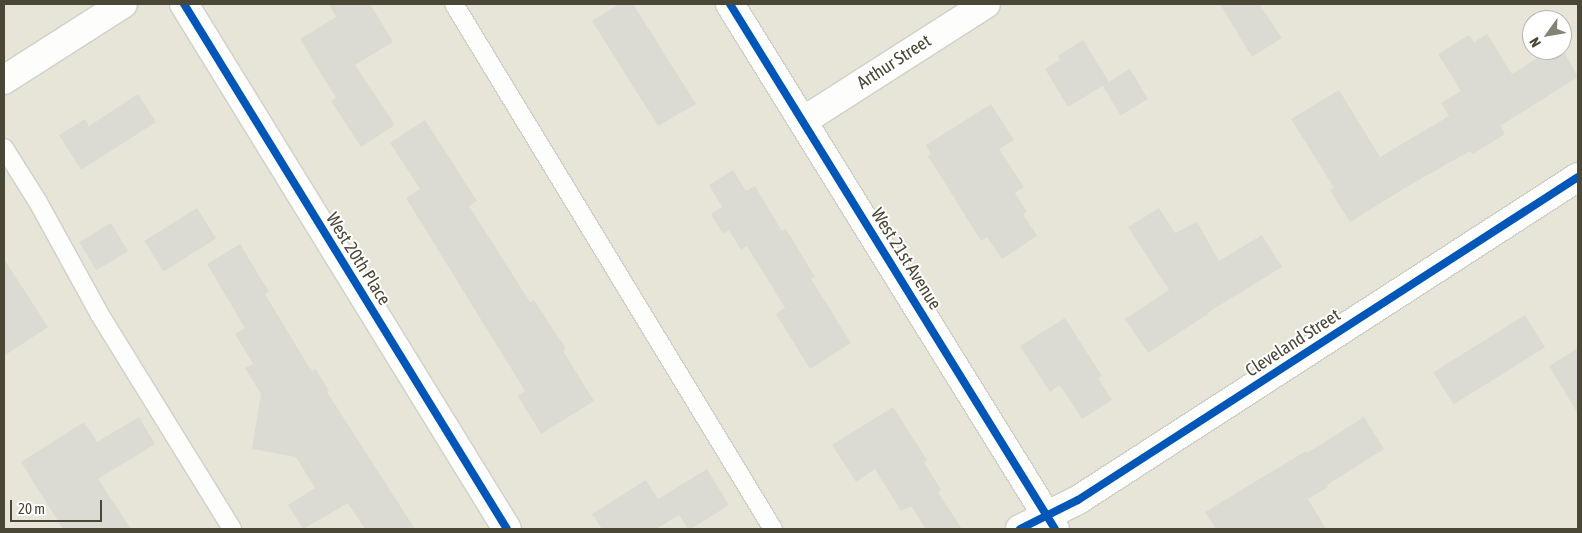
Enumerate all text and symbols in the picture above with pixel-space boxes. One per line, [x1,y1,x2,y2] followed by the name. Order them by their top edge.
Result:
[1522,10,1572,60] north arrow
[853,30,935,94] street label: Arthur Street
[1526,35,1544,50] text: N
[866,204,946,314] street label: West 21st Avenue
[321,209,395,309] street label: West 20th Place
[1242,304,1344,382] street label: Cleveland Street
[12,490,105,522] scale bar
[18,500,45,517] text: 20 m

